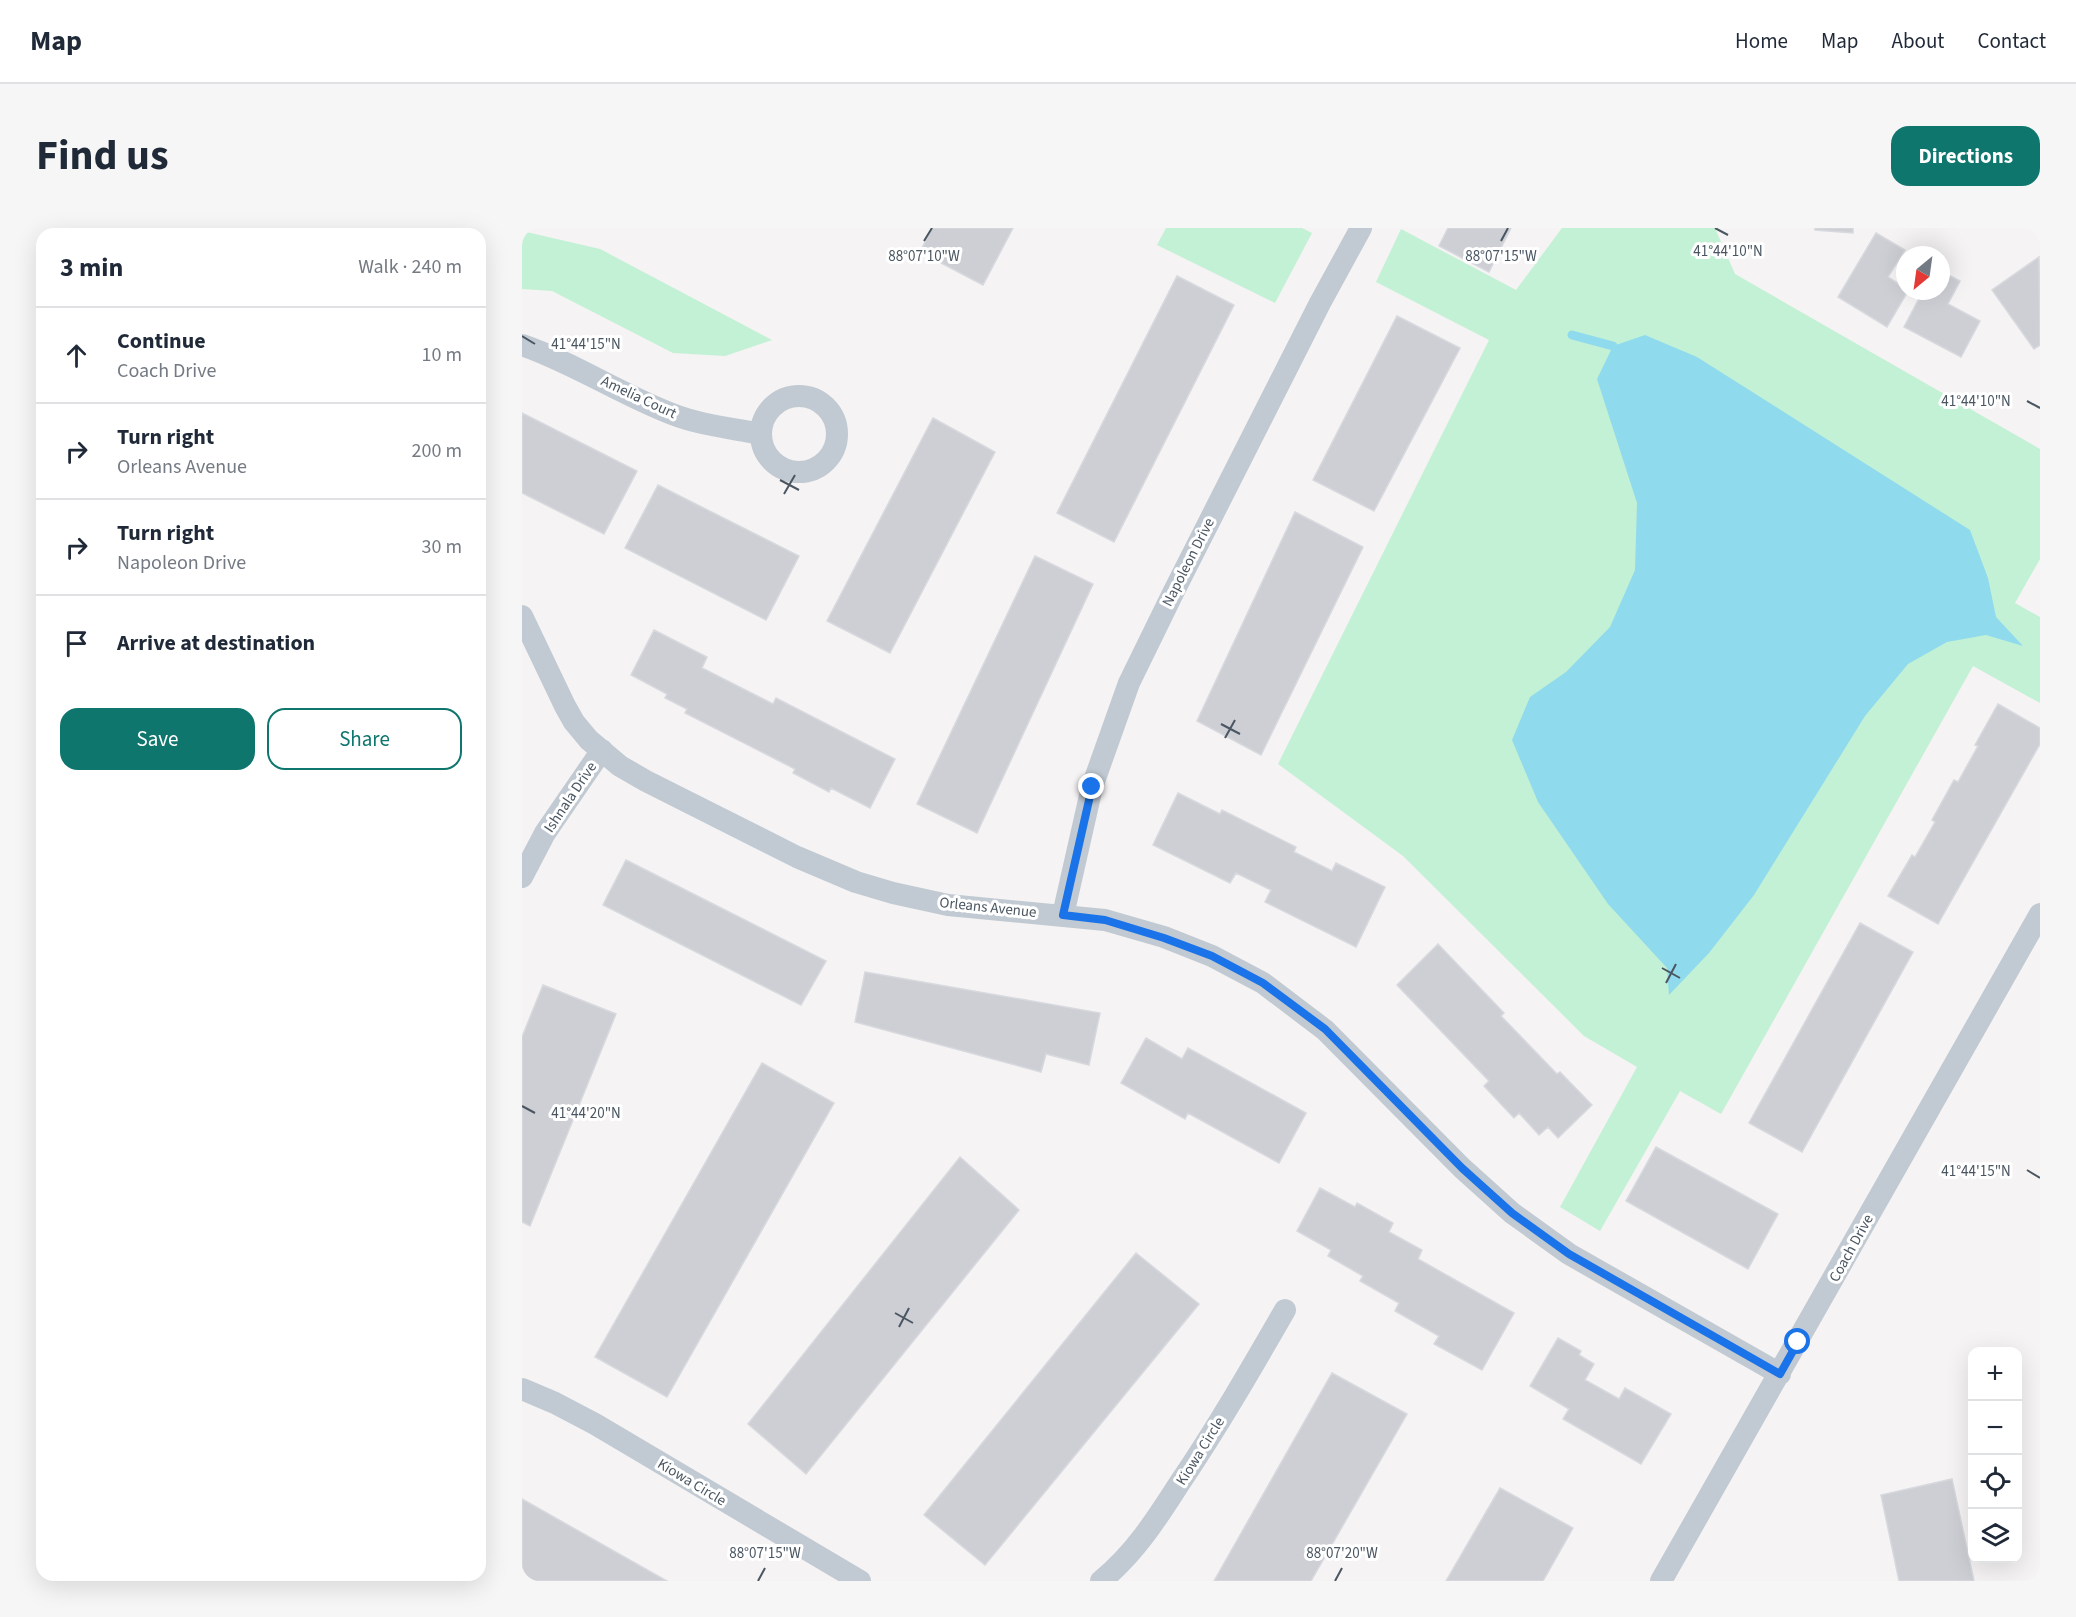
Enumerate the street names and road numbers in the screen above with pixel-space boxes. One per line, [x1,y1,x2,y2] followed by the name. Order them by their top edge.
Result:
[598,371,680,424] street label: Amelia Court
[1157,514,1220,610] street label: Napoleon Drive
[539,758,602,837] street label: Ishnala Drive
[938,892,1038,923] street label: Orleans Avenue
[1824,1211,1879,1286] street label: Coach Drive
[1171,1413,1230,1490] street label: Kiowa Circle
[653,1454,730,1511] street label: Kiowa Circle

